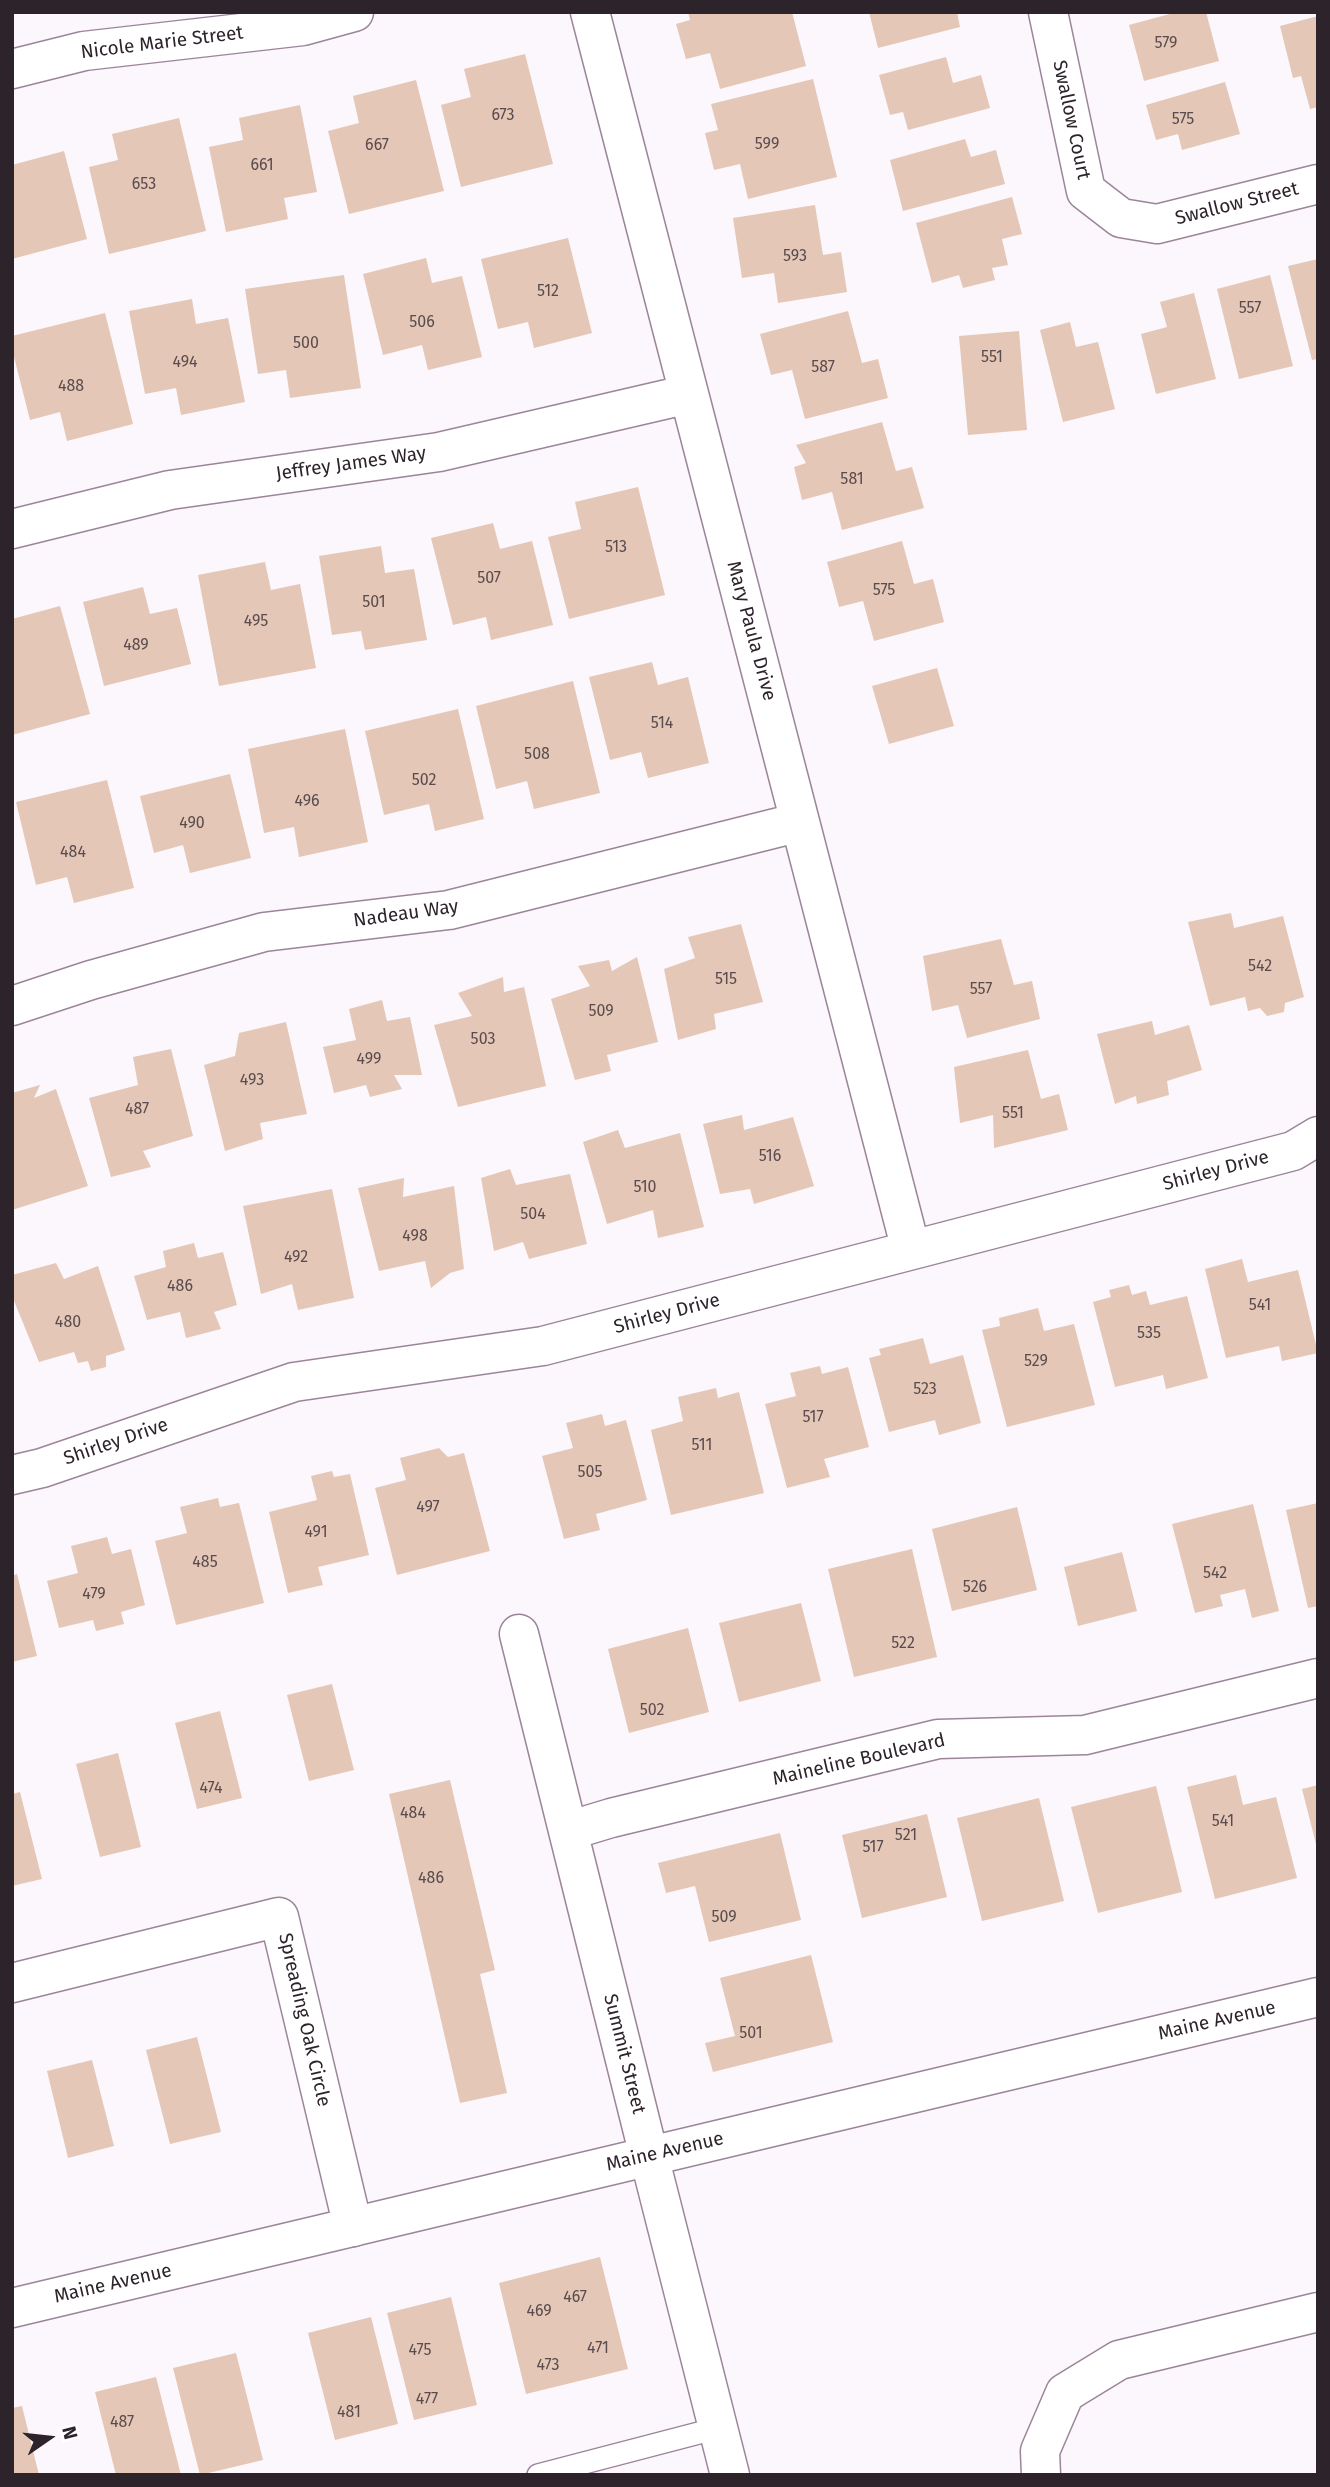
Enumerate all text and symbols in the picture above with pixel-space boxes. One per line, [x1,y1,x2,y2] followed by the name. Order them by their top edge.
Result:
[79,22,245,64] street label: Nicole Marie Street
[1155,34,1177,54] house number: 579
[1047,58,1095,182] street label: Swallow Court
[491,106,515,126] house number: 673
[1172,110,1194,130] house number: 575
[755,135,779,155] house number: 599
[365,136,389,156] house number: 667
[250,156,274,176] house number: 661
[132,175,156,195] house number: 653
[1173,178,1301,230] street label: Swallow Street
[783,247,807,267] house number: 593
[537,282,559,302] house number: 512
[1239,299,1261,319] house number: 557
[409,313,435,333] house number: 506
[293,334,319,354] house number: 500
[981,348,1003,368] house number: 551
[173,353,197,373] house number: 494
[811,358,835,378] house number: 587
[58,377,84,397] house number: 488
[274,442,428,486] street label: Jeffrey James Way
[840,470,864,490] house number: 581
[605,538,627,558] house number: 513
[721,559,781,703] street label: Mary Paula Drive
[477,569,501,589] house number: 507
[873,581,895,601] house number: 575
[362,593,386,613] house number: 501
[244,612,268,632] house number: 495
[123,636,149,656] house number: 489
[651,714,673,734] house number: 514
[524,745,550,765] house number: 508
[412,771,436,791] house number: 502
[294,792,320,812] house number: 496
[179,814,205,834] house number: 490
[60,843,86,863] house number: 484
[352,895,460,933] street label: Nadeau Way
[1248,957,1272,977] house number: 542
[715,970,737,990] house number: 515
[970,980,992,1000] house number: 557
[588,1002,614,1022] house number: 509
[471,1030,495,1050] house number: 503
[357,1050,381,1070] house number: 499
[240,1071,264,1091] house number: 493
[125,1100,149,1120] house number: 487
[1002,1104,1024,1124] house number: 551
[1160,1146,1272,1196] street label: Shirley Drive
[759,1147,781,1167] house number: 516
[633,1178,657,1198] house number: 510
[520,1205,546,1225] house number: 504
[402,1227,428,1247] house number: 498
[284,1248,308,1268] house number: 492
[167,1277,193,1297] house number: 486
[611,1289,723,1339] street label: Shirley Drive
[1249,1296,1271,1316] house number: 541
[55,1313,81,1333] house number: 480
[1137,1324,1161,1344] house number: 535
[1024,1352,1048,1372] house number: 529
[913,1380,937,1400] house number: 523
[802,1408,824,1428] house number: 517
[61,1413,171,1471] street label: Shirley Drive
[692,1436,712,1456] house number: 511
[578,1463,602,1483] house number: 505
[416,1498,440,1518] house number: 497
[304,1523,328,1543] house number: 491
[192,1553,218,1573] house number: 485
[1203,1564,1227,1584] house number: 542
[963,1578,987,1598] house number: 526
[82,1585,106,1605] house number: 479
[891,1634,915,1654] house number: 522
[640,1701,664,1721] house number: 502
[771,1729,947,1791] street label: Maineline Boulevard
[199,1779,223,1799] house number: 474
[400,1804,426,1824] house number: 484
[1212,1812,1234,1832] house number: 541
[895,1826,917,1846] house number: 521
[862,1838,884,1858] house number: 517
[418,1869,444,1889] house number: 486
[711,1908,737,1928] house number: 509
[273,1931,335,2109] street label: Spreading Oak Circle
[598,1992,650,2116] street label: Summit Street
[1156,1996,1278,2046] street label: Maine Avenue
[739,2024,763,2044] house number: 501
[604,2127,726,2177] street label: Maine Avenue
[52,2259,174,2309] street label: Maine Avenue
[563,2288,587,2308] house number: 467
[526,2302,552,2322] house number: 469
[587,2339,609,2359] house number: 471
[408,2341,432,2361] house number: 475
[536,2356,560,2376] house number: 473
[416,2390,438,2410] house number: 477
[14,2403,84,2473] north arrow
[337,2403,361,2423] house number: 481
[110,2413,134,2433] house number: 487
[57,2424,83,2442] text: N

